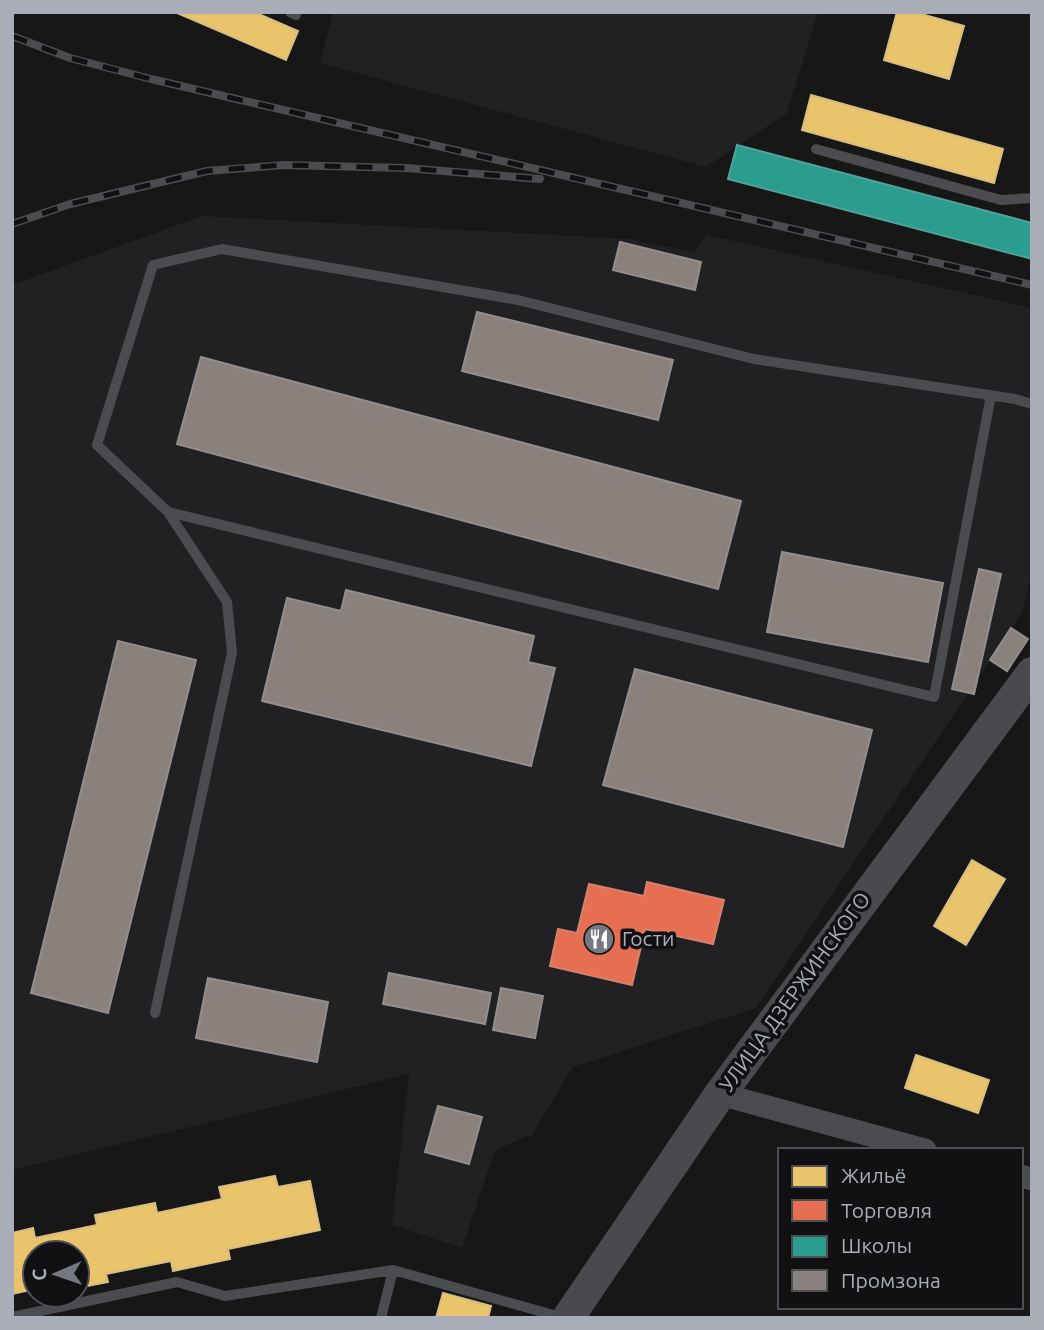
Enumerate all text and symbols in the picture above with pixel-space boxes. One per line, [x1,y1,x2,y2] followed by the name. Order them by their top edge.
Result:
[714,887,875,1096] street label: УЛИЦА ДЗЕРЖИНСКОГО
[582,922,616,956] restaurant icon: Гости
[622,926,674,950] place label: Гости
[778,1148,1023,1309] legend
[841,1163,906,1187] text: Жильё
[841,1198,932,1222] text: Торговля
[841,1233,912,1257] text: Школы
[21,1239,91,1309] north arrow
[28,1268,50,1281] text: С
[841,1268,941,1292] text: Промзона

